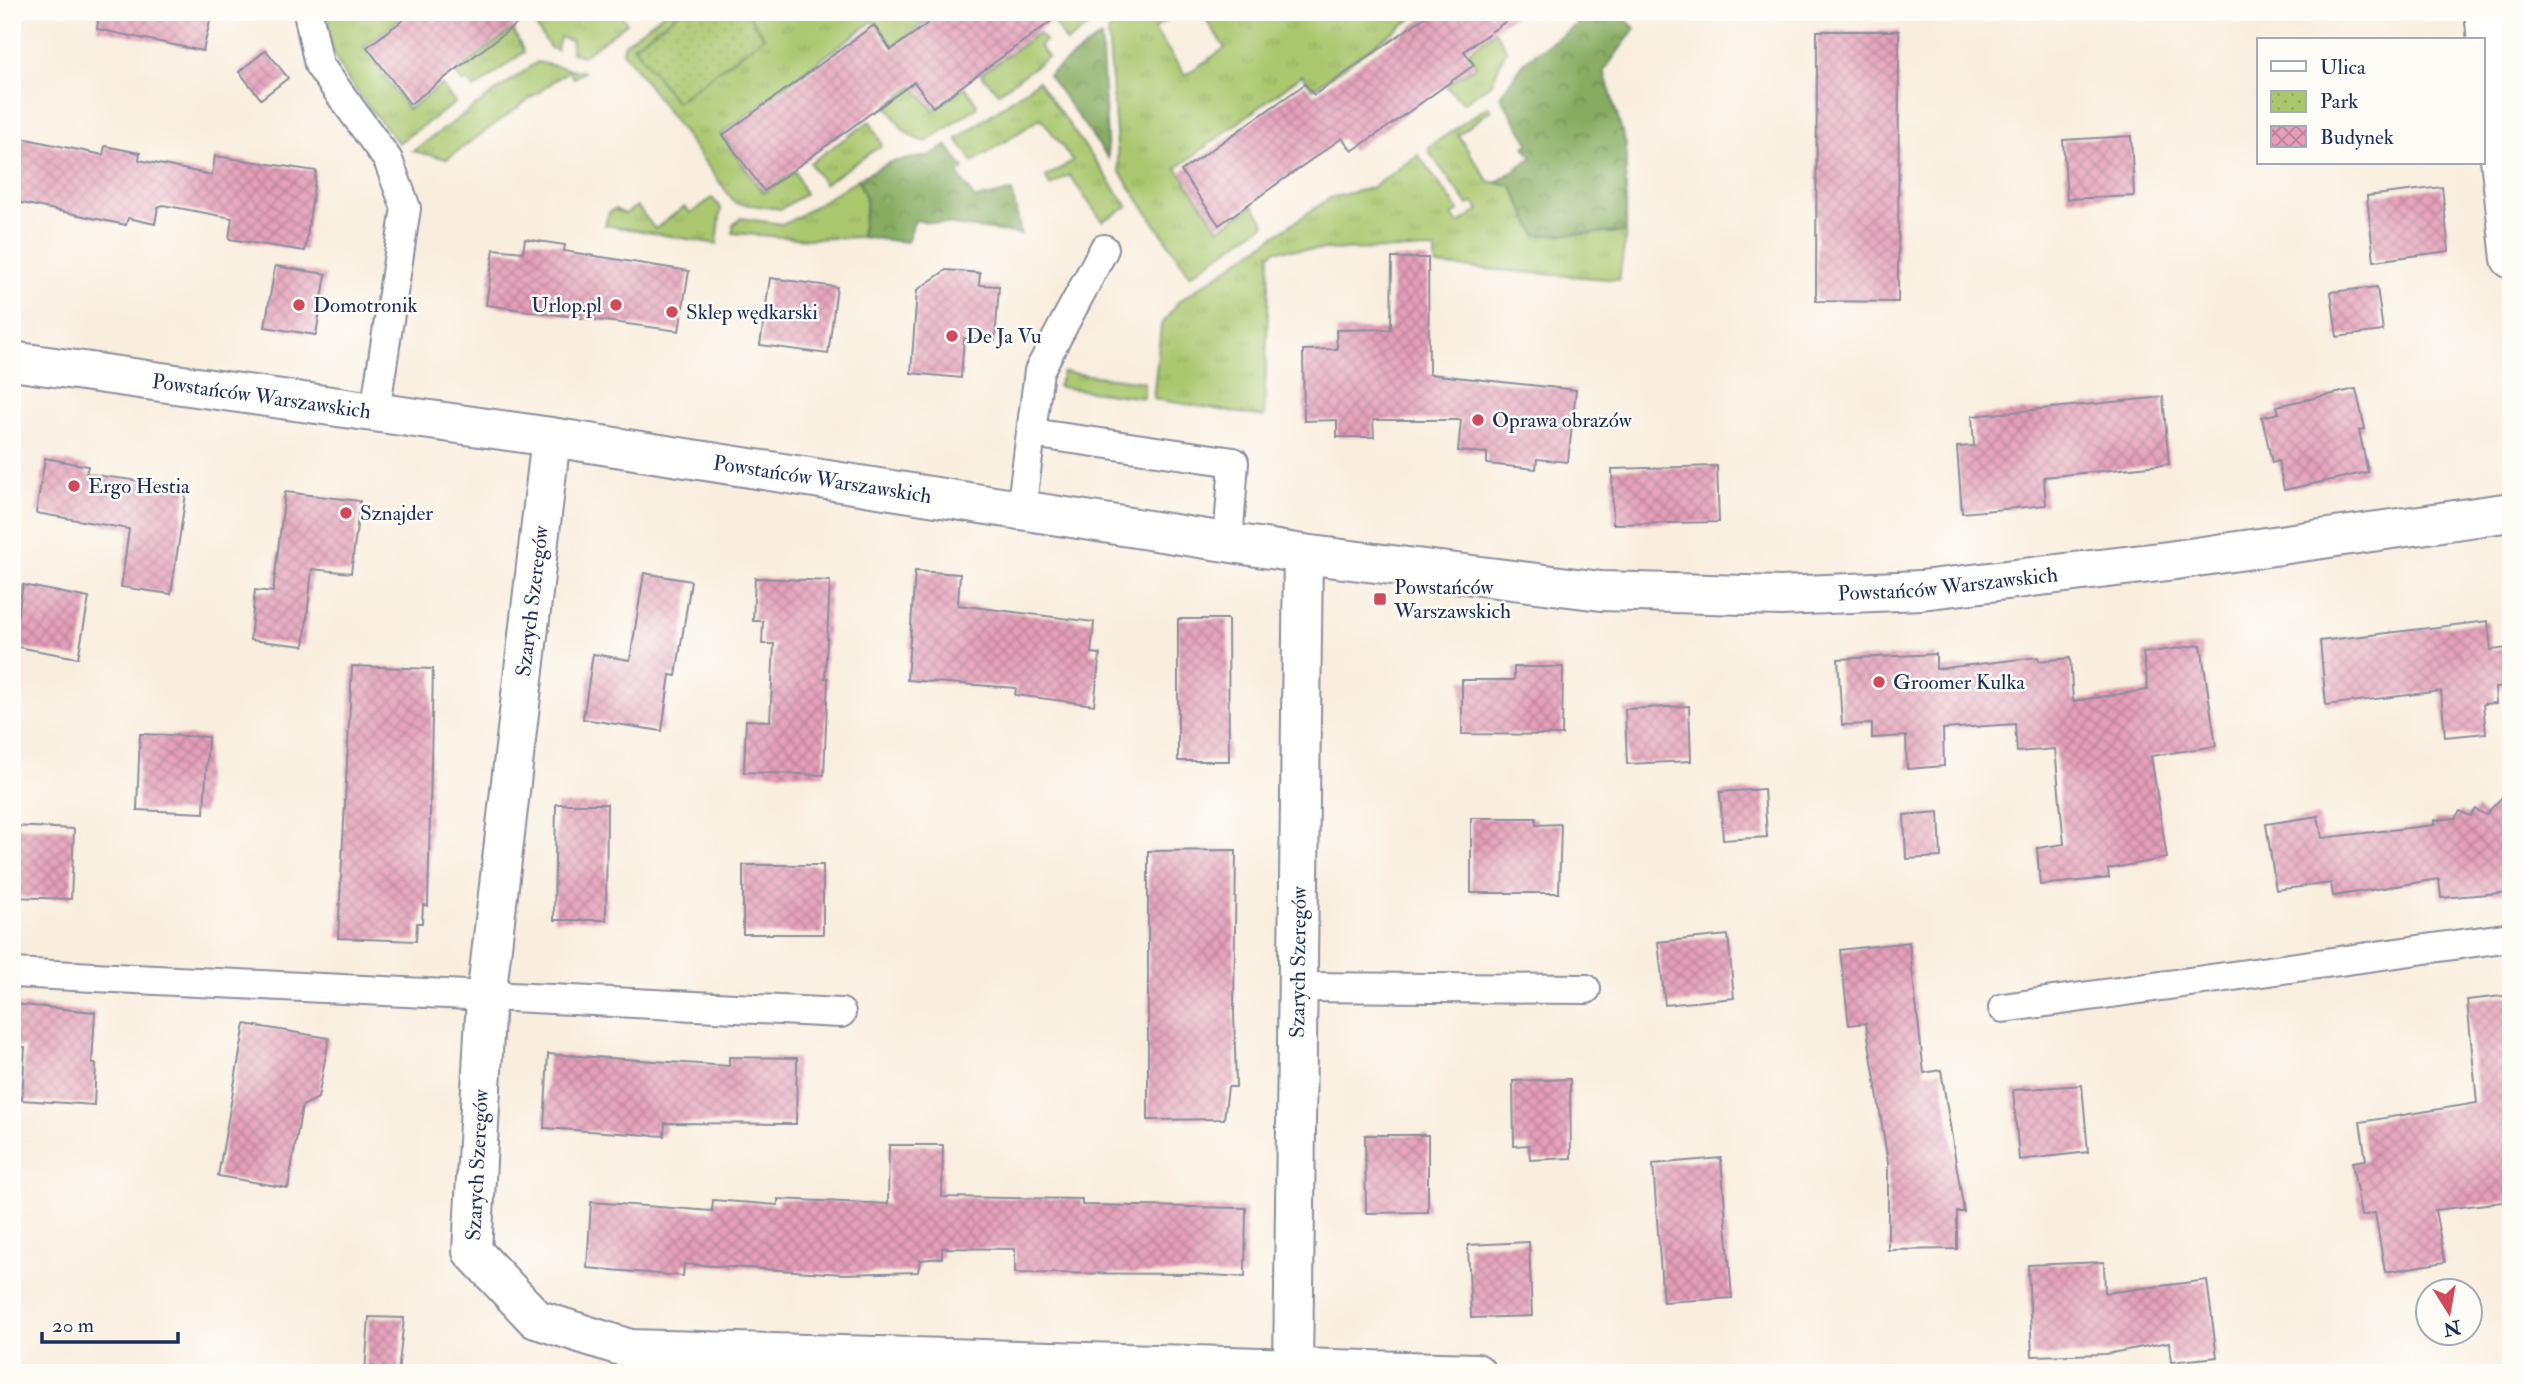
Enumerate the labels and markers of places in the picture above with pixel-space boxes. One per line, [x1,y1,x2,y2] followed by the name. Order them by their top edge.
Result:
[313,292,418,319] place label: Domotronik
[531,292,603,319] place label: Urlop.pl
[291,297,307,313] marker: Domotronik
[608,297,624,313] marker: Urlop.pl
[686,299,818,326] place label: Sklep wędkarski
[664,304,680,320] marker: Sklep wędkarski
[966,323,1042,350] place label: De Ja Vu
[944,328,960,344] marker: De Ja Vu
[1492,407,1633,434] place label: Oprawa obrazów
[1470,412,1486,428] marker: Oprawa obrazów
[88,473,190,500] place label: Ergo Hestia
[66,478,82,494] marker: Ergo Hestia
[360,500,433,527] place label: Sznajder
[338,505,354,521] marker: Sznajder
[1393,574,1511,625] place label: Powstańców Warszawskich
[1372,591,1388,607] marker: Powstańców Warszawskich
[1893,669,2025,696] place label: Groomer Kulka
[1871,674,1887,690] marker: Groomer Kulka

